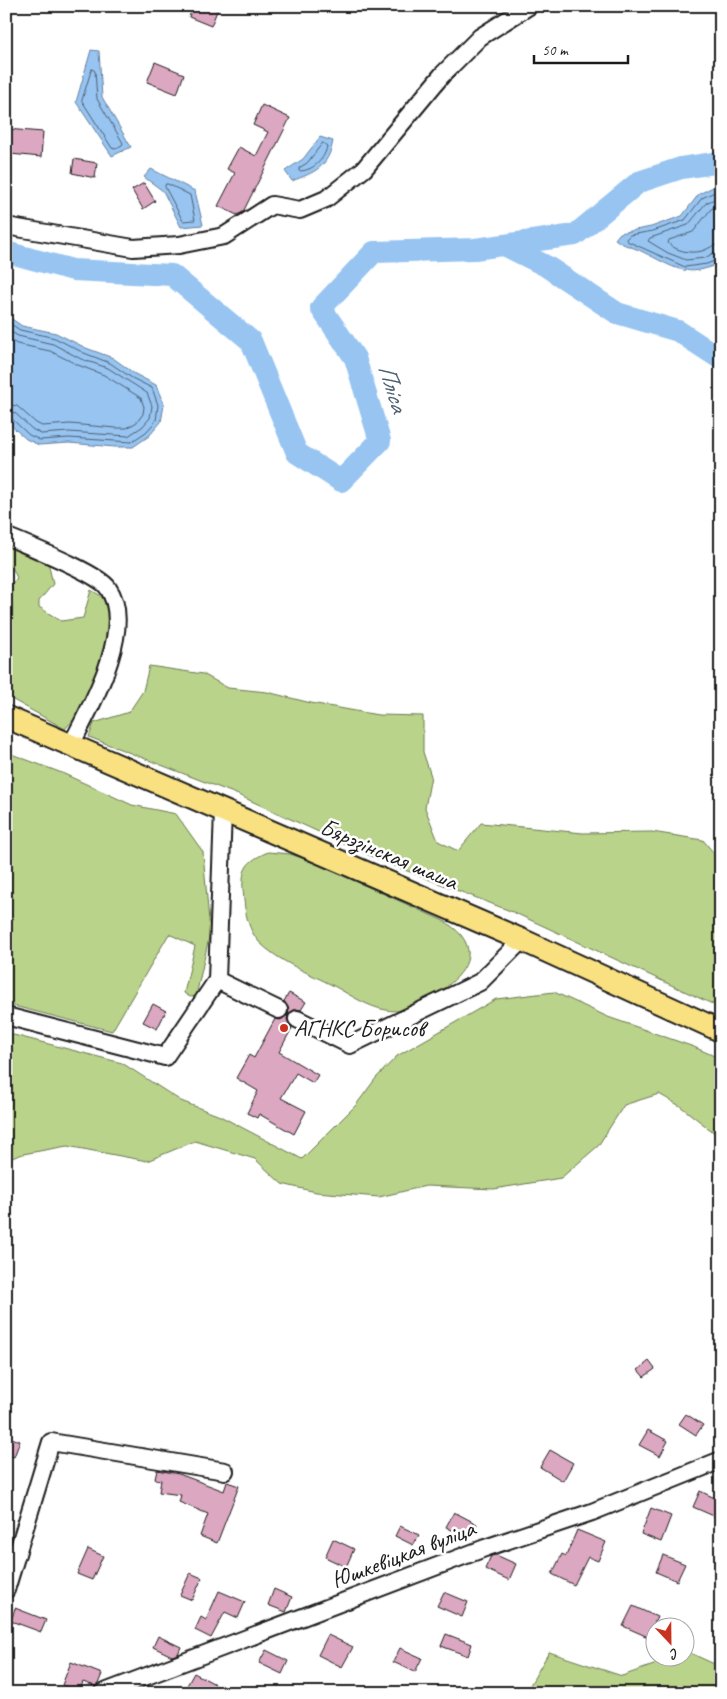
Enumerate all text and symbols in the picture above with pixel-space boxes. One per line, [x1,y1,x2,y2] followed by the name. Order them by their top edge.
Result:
[534,32,628,64] scale bar
[542,41,569,60] text: 50 m
[371,360,416,418] water label: Пліса
[315,812,464,898] street label: Бярэзінская шаша
[294,1013,429,1043] place label: АГНКС Борисов
[278,1022,290,1034] marker: АГНКС Борисов
[327,1512,480,1595] street label: Юшкевіцкая вуліца
[644,1616,694,1666] north arrow
[666,1644,681,1664] text: С

